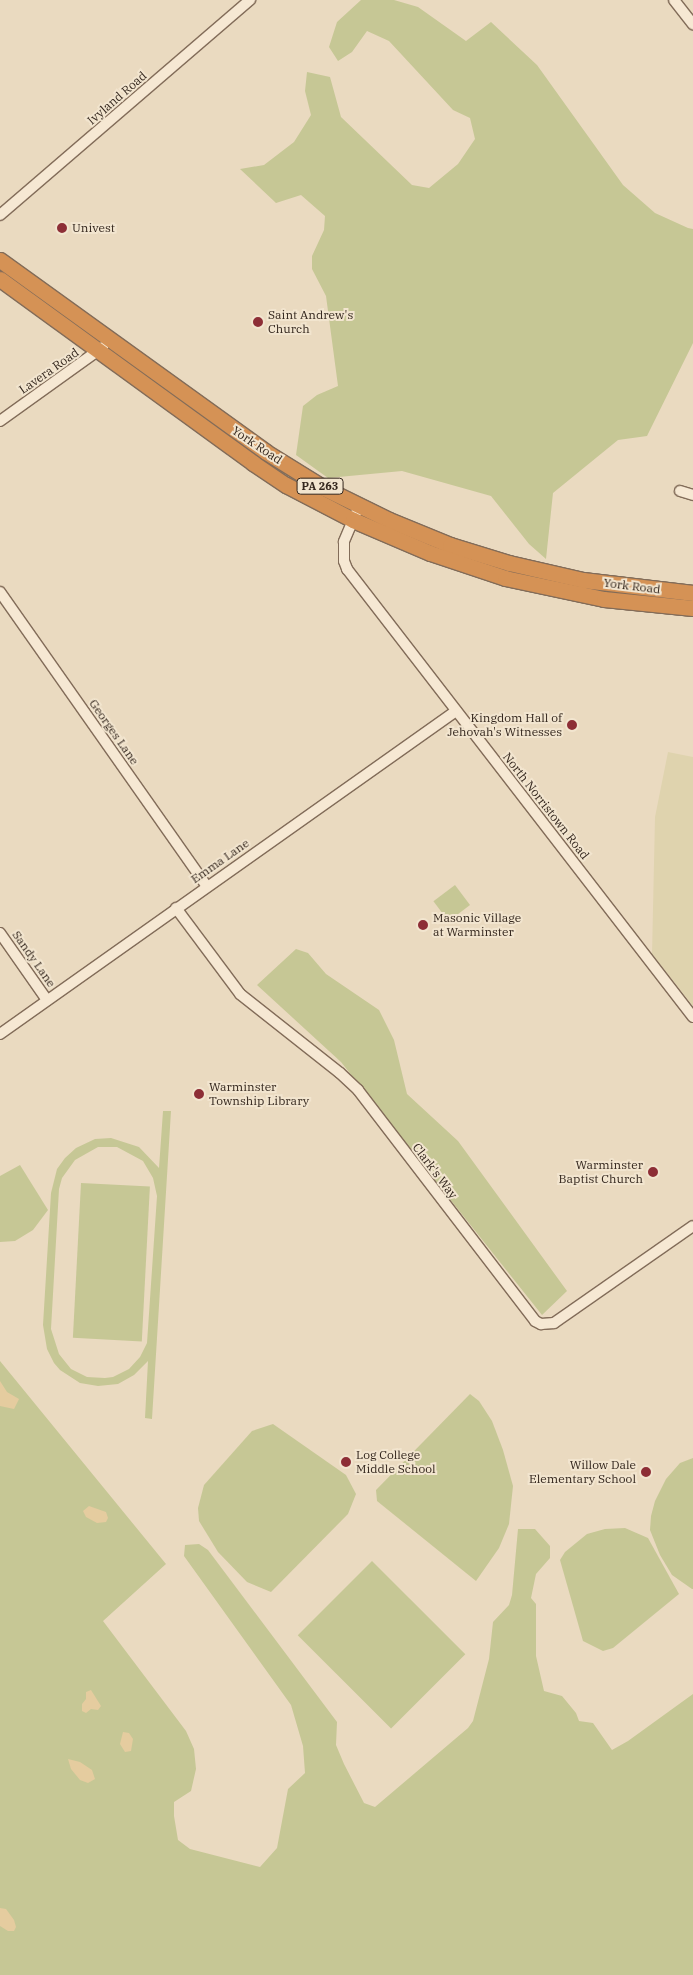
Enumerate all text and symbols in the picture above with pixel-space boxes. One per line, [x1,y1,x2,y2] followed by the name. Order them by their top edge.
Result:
[84,68,150,128] street label: Ivyland Road
[72,221,115,235] place label: Univest
[56,222,68,234] marker: Univest
[268,308,353,336] place label: Saint Andrew's Church
[252,316,264,328] marker: Saint Andrew's Church
[16,345,82,397] street label: Lavera Road
[229,423,285,467] street label: York Road
[296,478,344,494] road number: PA 263
[603,575,661,597] street label: York Road
[86,697,142,767] street label: Georges Lane
[447,711,562,739] place label: Kingdom Hall of Jehovah's Witnesses
[566,719,578,731] marker: Kingdom Hall of Jehovah's Witnesses
[500,750,592,862] street label: North Norristown Road
[188,836,252,886] street label: Emma Lane
[433,911,521,939] place label: Masonic Village at Warminster
[417,919,429,931] marker: Masonic Village at Warminster
[9,928,59,990] street label: Sandy Lane
[209,1080,309,1108] place label: Warminster Township Library
[193,1088,205,1100] marker: Warminster Township Library
[410,1140,460,1202] street label: Clark's Way
[559,1158,643,1186] place label: Warminster Baptist Church
[647,1166,659,1178] marker: Warminster Baptist Church
[356,1448,436,1476] place label: Log College Middle School
[340,1456,352,1468] marker: Log College Middle School
[529,1458,636,1486] place label: Willow Dale Elementary School
[640,1466,652,1478] marker: Willow Dale Elementary School

